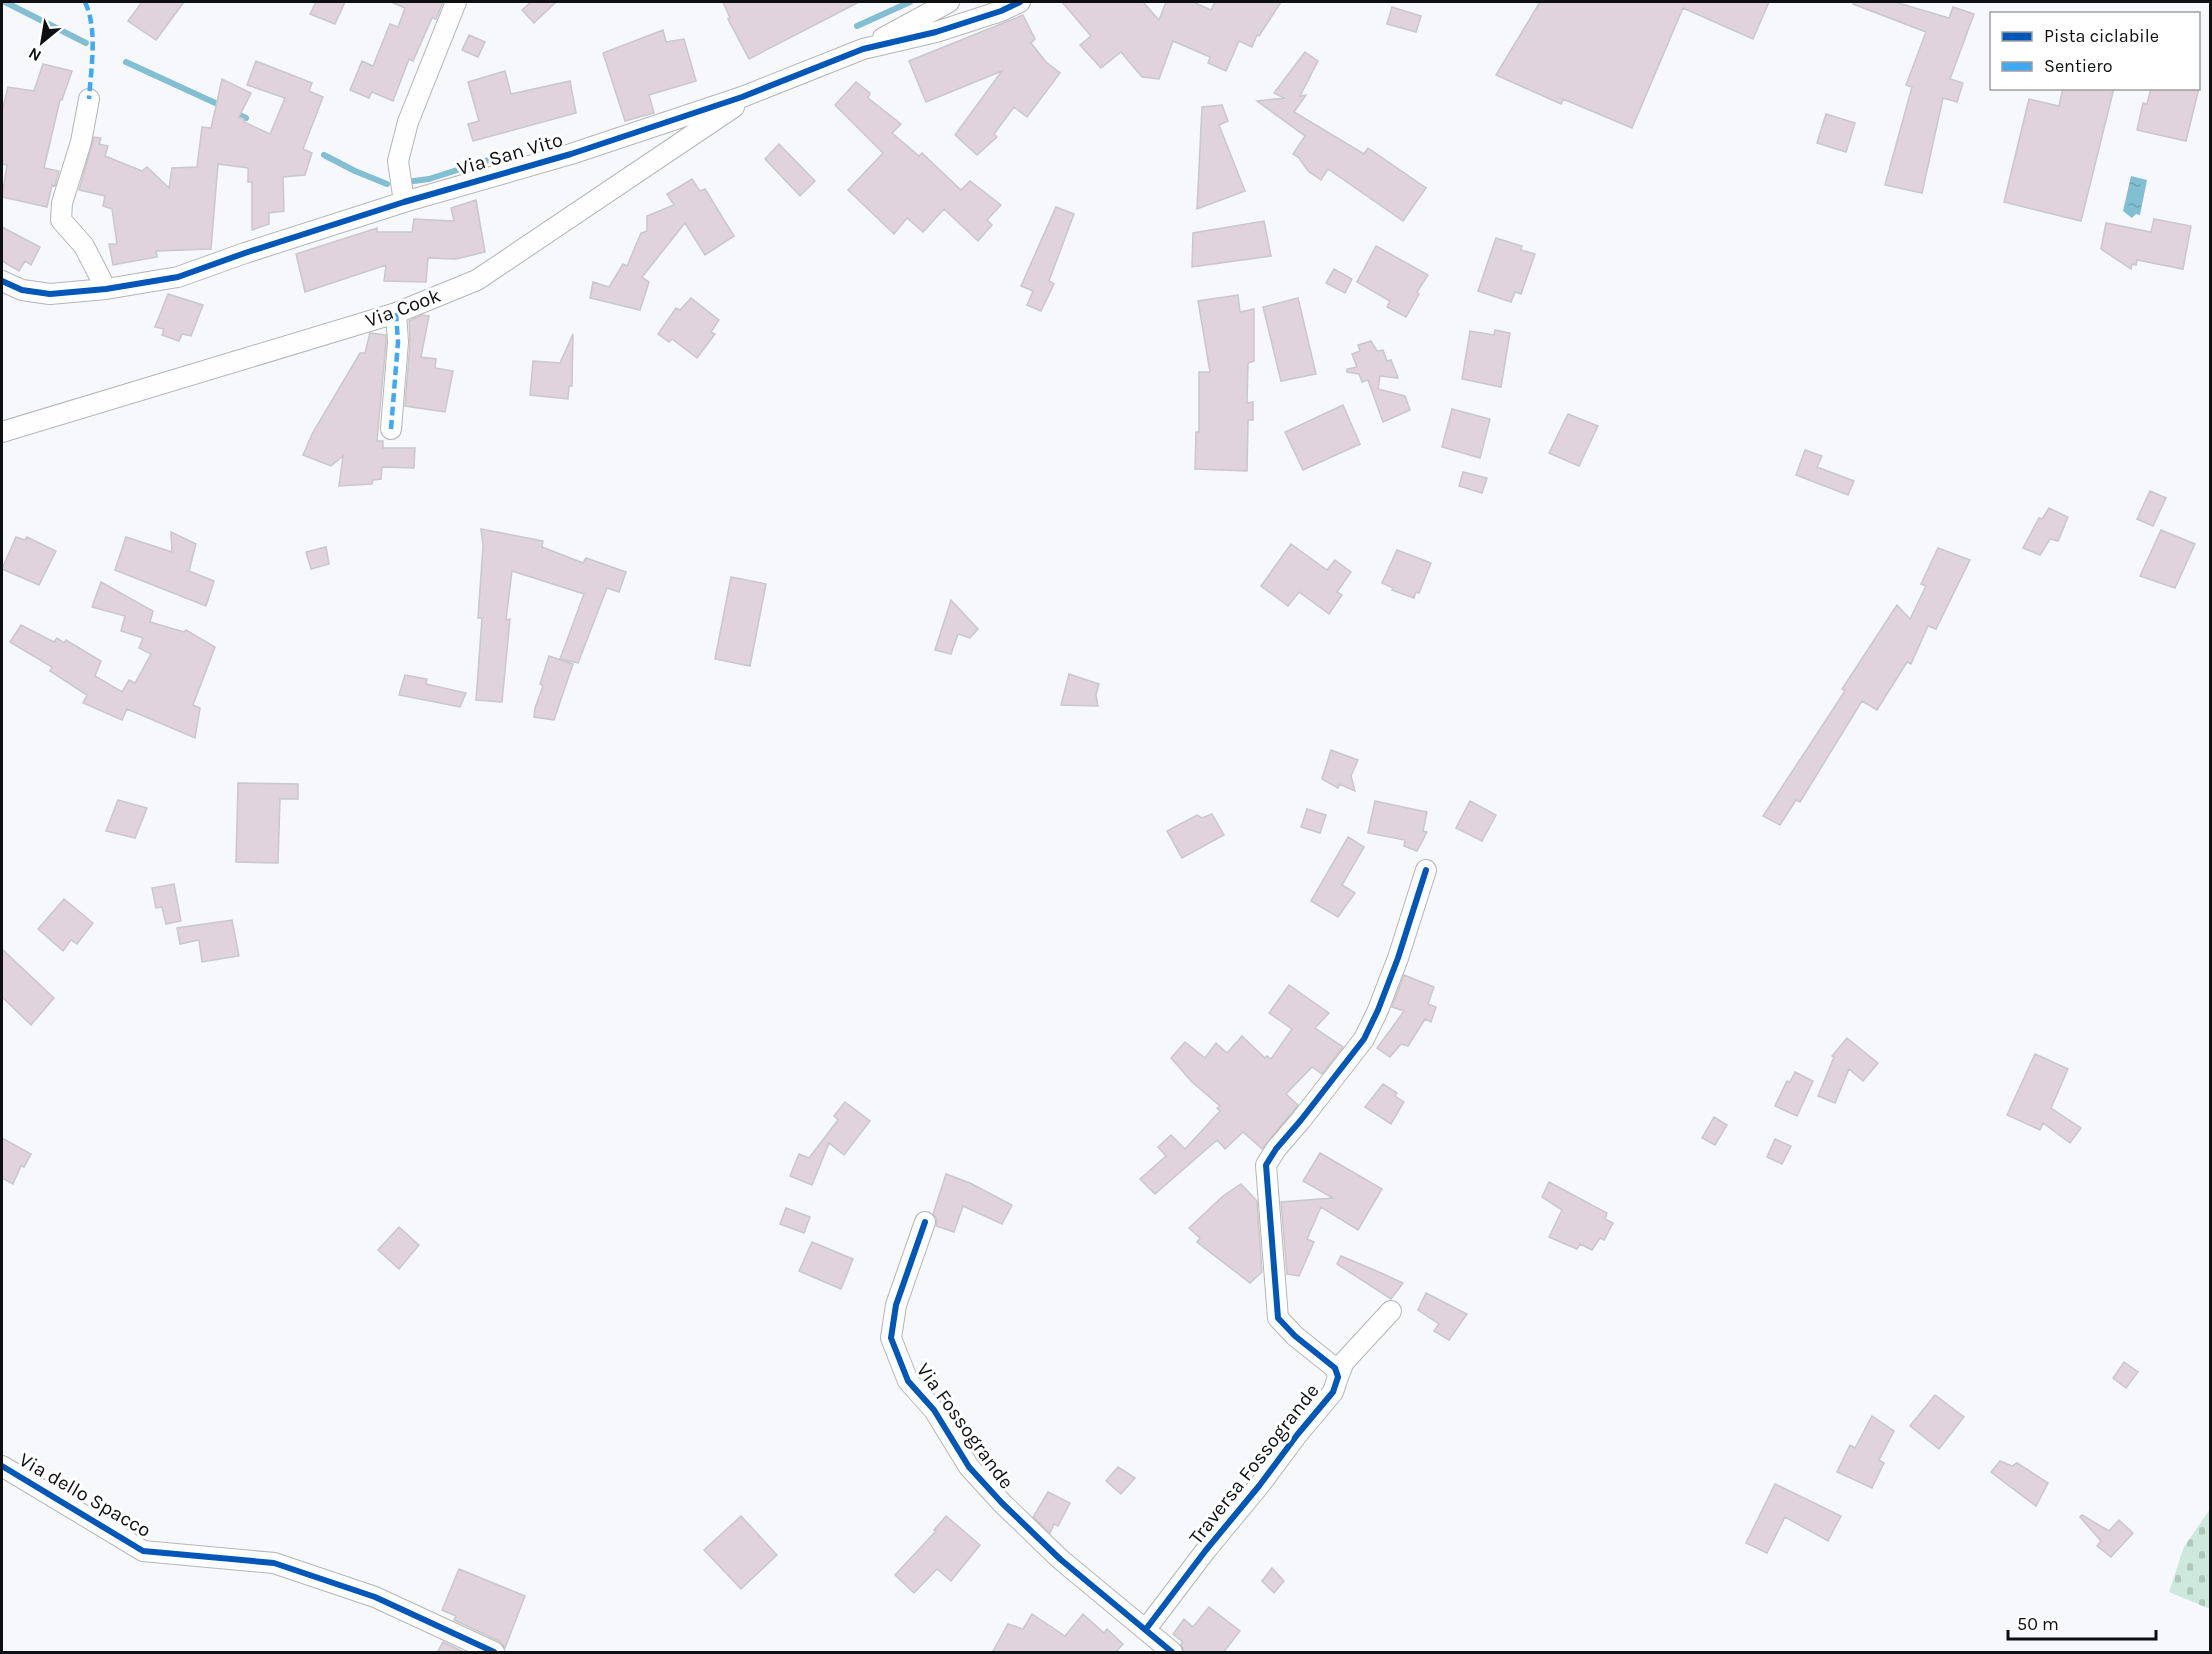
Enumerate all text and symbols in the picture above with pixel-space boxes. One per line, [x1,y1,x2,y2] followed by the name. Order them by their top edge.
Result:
[12,12,72,72] north arrow
[1990,12,2200,90] legend
[2044,25,2159,47] text: Pista ciclabile
[25,43,44,66] text: N
[2044,55,2113,77] text: Sentiero
[455,128,565,180] street label: Via San Vito
[362,284,444,332] street label: Via Cook
[912,1359,1018,1493] street label: Via Fossogrande
[1184,1379,1324,1549] street label: Traversa Fossogrande
[15,1448,155,1542] street label: Via dello Spacco
[2008,1603,2156,1641] scale bar
[2017,1613,2059,1635] text: 50 m

